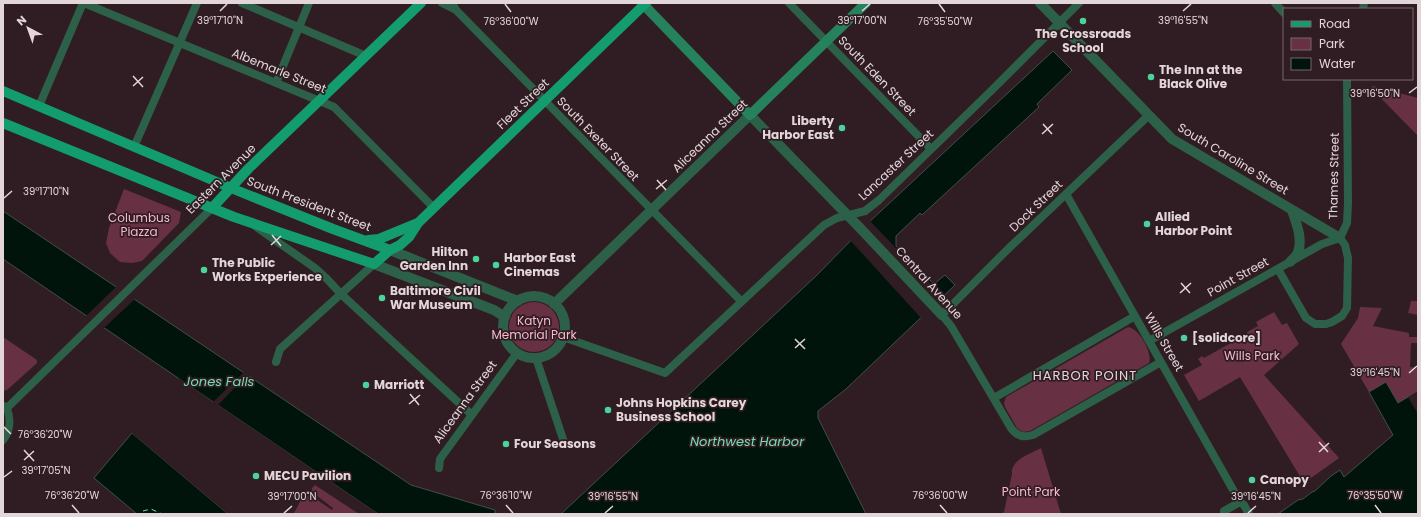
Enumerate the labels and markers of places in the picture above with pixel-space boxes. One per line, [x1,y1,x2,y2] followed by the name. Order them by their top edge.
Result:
[1078,16,1088,26] marker: The Crossroads School
[1035,25,1131,56] place label: The Crossroads School
[1159,61,1243,92] place label: The Inn at the Black Olive
[1146,72,1156,82] marker: The Inn at the Black Olive
[762,112,834,143] place label: Liberty Harbor East
[837,123,847,133] marker: Liberty Harbor East
[1155,208,1232,239] place label: Allied Harbor Point
[1142,219,1152,229] marker: Allied Harbor Point
[400,243,468,274] place label: Hilton Garden Inn
[504,249,576,280] place label: Harbor East Cinemas
[212,254,323,285] place label: The Public Works Experience
[471,254,481,264] marker: Hilton Garden Inn
[491,260,501,270] marker: Harbor East Cinemas
[199,265,209,275] marker: The Public Works Experience
[390,282,481,313] place label: Baltimore Civil War Museum
[377,293,387,303] marker: Baltimore Civil War Museum
[1192,329,1261,346] place label: [solidcore]
[1179,333,1189,343] marker: [solidcore]
[374,376,424,393] place label: Marriott
[361,380,371,390] marker: Marriott
[616,394,747,425] place label: Johns Hopkins Carey Business School
[603,405,613,415] marker: Johns Hopkins Carey Business School
[514,435,596,452] place label: Four Seasons
[501,439,511,449] marker: Four Seasons
[264,467,351,484] place label: MECU Pavilion
[251,471,261,481] marker: MECU Pavilion
[1260,471,1309,488] place label: Canopy
[1247,475,1257,485] marker: Canopy

